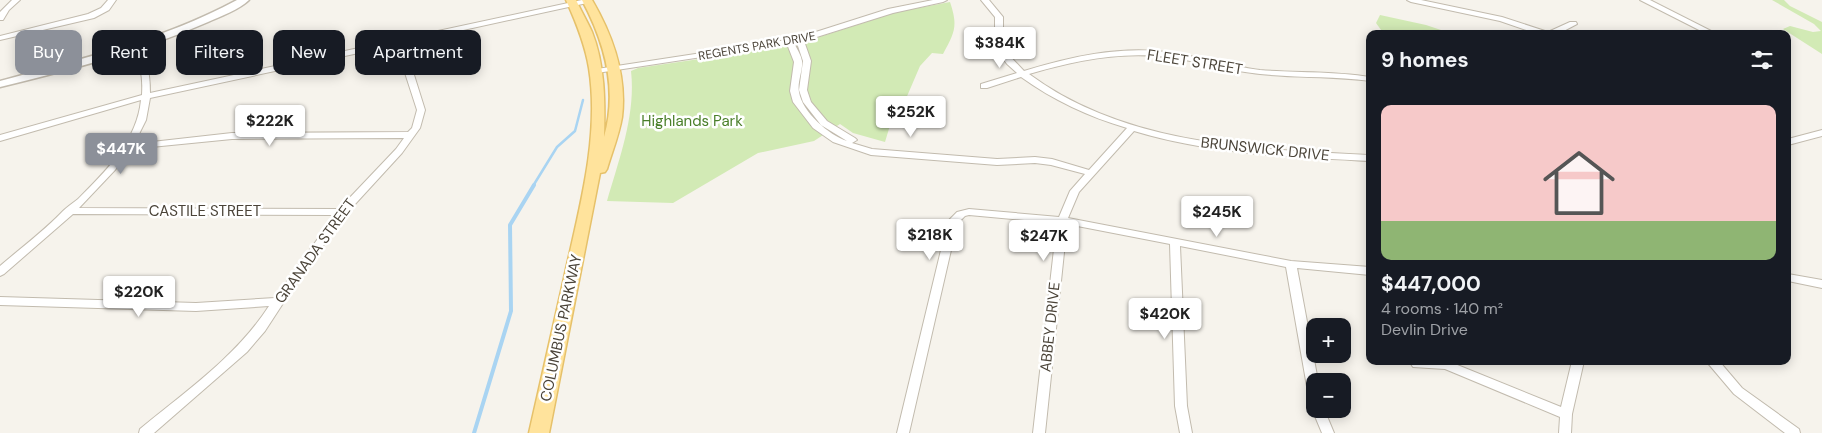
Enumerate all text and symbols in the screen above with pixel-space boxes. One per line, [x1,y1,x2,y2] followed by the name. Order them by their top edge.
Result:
[965,27,1035,69] pin: $384K
[697,28,817,64] street label: REGENTS PARK DRIVE
[15,30,82,75] chip: Buy
[92,30,166,75] chip: Rent
[176,30,263,75] chip: Filters
[273,30,345,75] chip: New
[355,30,481,75] chip: Apartment
[975,32,1025,53] text: $384K
[1146,45,1244,79] street label: FLEET STREET
[1381,46,1469,74] text: 9 homes
[1748,46,1776,74] icon: filters
[876,96,946,138] pin: $252K
[887,101,935,122] text: $252K
[235,104,305,147] pin: $222K
[246,110,294,131] text: $222K
[641,111,743,131] park label: Highlands Park
[86,132,156,175] pin: $447K
[1200,132,1330,166] street label: BRUNSWICK DRIVE
[96,138,146,159] text: $447K
[1534,138,1624,228] icon: home
[270,194,360,308] street label: GRANADA STREET
[1182,196,1252,238] pin: $245K
[149,201,261,221] street label: CASTILE STREET
[1192,201,1242,222] text: $245K
[895,218,965,261] pin: $218K
[1009,220,1079,262] pin: $247K
[907,224,953,245] text: $218K
[1020,225,1068,246] text: $247K
[536,252,586,403] street label: COLUMBUS PARKWAY
[1381,270,1481,298] text: $447,000
[104,276,174,318] pin: $220K
[114,281,164,302] text: $220K
[1035,281,1065,373] street label: ABBEY DRIVE
[1130,298,1200,340] pin: $420K
[1381,298,1503,319] text: 4 rooms · 140 m²
[1140,303,1190,324] text: $420K
[1306,318,1351,418] map controls
[1306,318,1351,363] button: +
[1381,319,1468,340] text: Devlin Drive
[1306,373,1351,418] button: −

